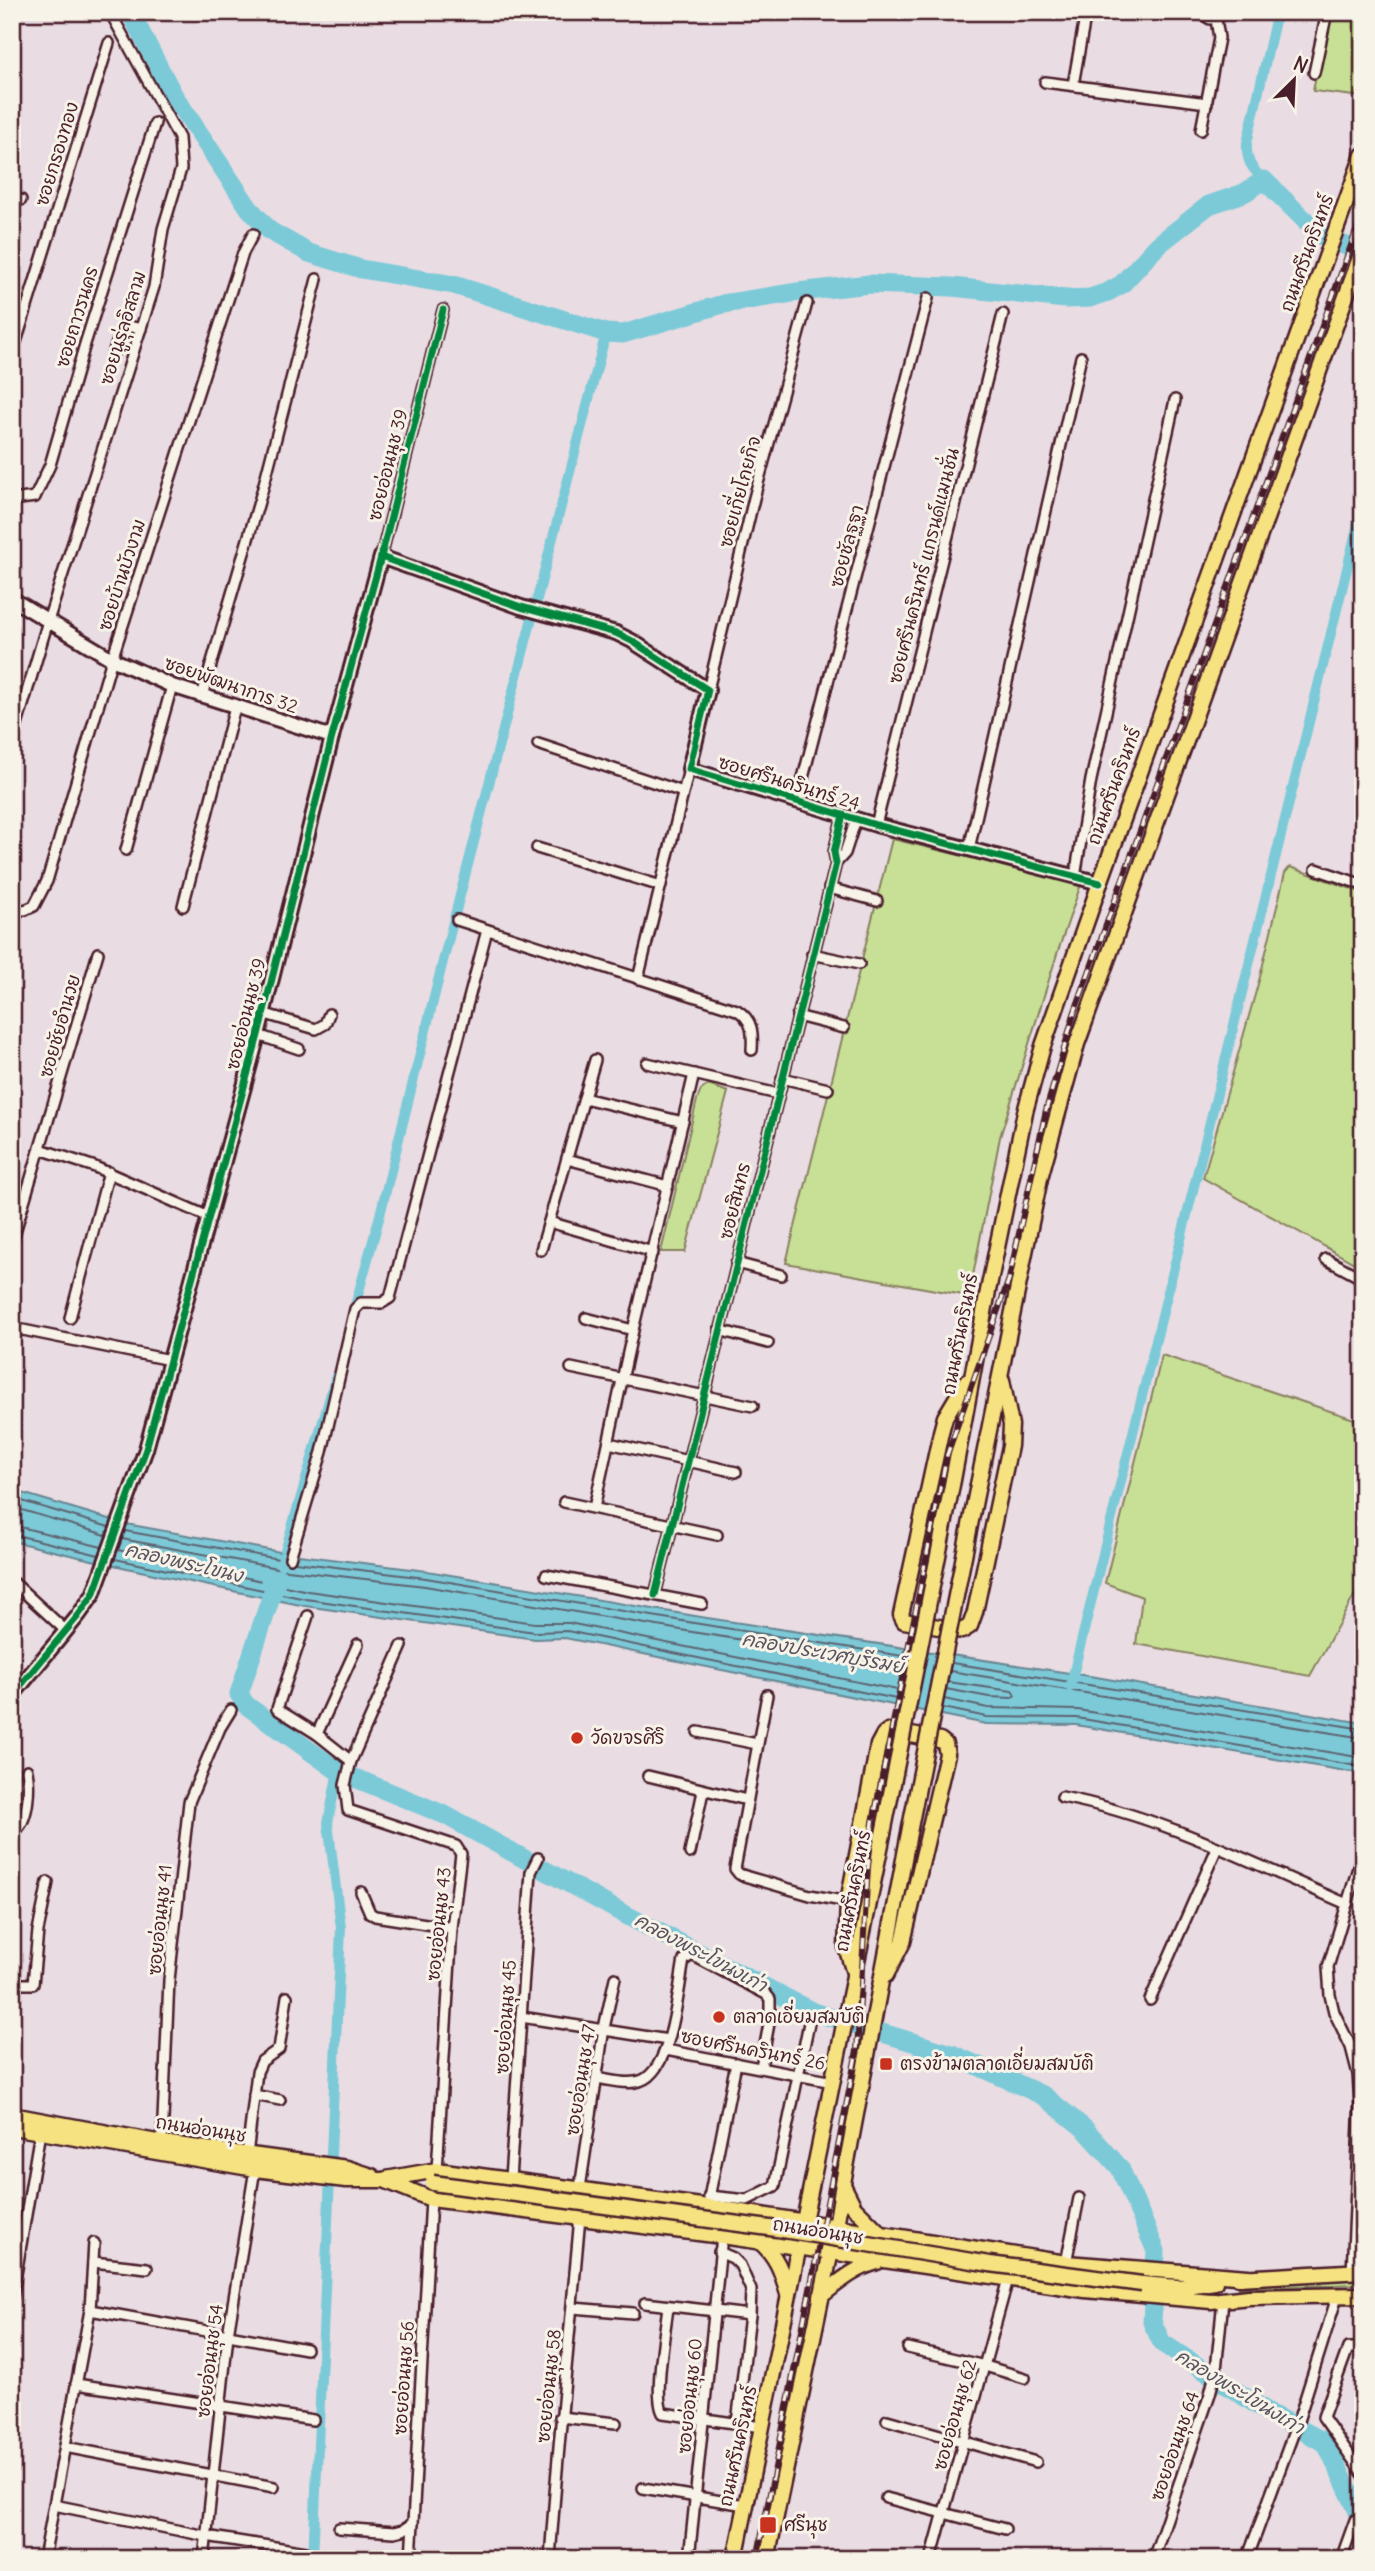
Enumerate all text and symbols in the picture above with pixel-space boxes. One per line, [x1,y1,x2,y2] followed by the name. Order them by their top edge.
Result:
[1260,46,1330,116] north arrow
[1290,51,1312,78] text: N
[30,99,83,209] street label: ซอยกรองทอง
[1274,190,1339,315] street label: ถนนศรีนครินทร์
[50,263,103,370] street label: ซอยถาวรนคร
[94,268,154,389] street label: ซอยนูรุ่ลอิสลาม
[363,407,415,524] street label: ซอยอ่อนนุช 39
[708,432,765,550] street label: ซอยเกี่ยโกยกิจ
[878,444,964,686] street label: ซอยศรีนครินทร์ แกรนด์แมนชั่น
[824,502,870,590] street label: ซอยชัลฐฐา
[93,516,150,634] street label: ซอยบ้านบัวงาม
[161,651,301,718] street label: ซอยพัฒนาการ 32
[1081,723,1146,848] street label: ถนนศรีนครินทร์
[716,749,863,815] street label: ซอยศรีนครินทร์ 24
[221,956,273,1073] street label: ซอยอ่อนนุช 39
[34,972,85,1080] street label: ซอยชัยอำนวย
[714,1160,755,1242] street label: ซอยสินทร
[935,1270,983,1397] street label: ถนนศรีนครินทร์
[123,1537,247,1588] water label: คลองพระโขนง
[740,1626,910,1682] water label: คลองประเวศบุรีรมย์
[591,1726,665,1749] place label: วัดขจรศิริ
[569,1730,585,1746] marker: วัดขจรศิริ
[828,1827,876,1954] street label: ถนนศรีนครินทร์
[142,1864,180,1977] street label: ซอยอ่อนนุช 41
[421,1866,459,1982] street label: ซอยอ่อนนุช 43
[631,1907,772,1998] water label: คลองพระโขนงเก่า
[490,1959,524,2075] street label: ซอยอ่อนนุช 45
[733,1999,865,2028] place label: ตลาดเอี่ยมสมบัติ
[711,2009,727,2025] marker: ตลาดเอี่ยมสมบัติ
[560,2022,604,2138] street label: ซอยอ่อนนุช 47
[679,2023,828,2075] street label: ซอยศรีนครินทร์ 26
[900,2046,1094,2075] place label: ตรงข้ามตลาดเอี่ยมสมบัติ
[878,2056,894,2072] marker: ตรงข้ามตลาดเอี่ยมสมบัติ
[154,2110,248,2150] street label: ถนนอ่อนนุช
[771,2212,865,2252] street label: ถนนอ่อนนุช
[191,2303,231,2420] street label: ซอยอ่อนนุช 54
[388,2320,422,2436] street label: ซอยอ่อนนุช 56
[531,2328,569,2444] street label: ซอยอ่อนนุช 58
[672,2337,710,2455] street label: ซอยอ่อนนุช 60
[1171,2343,1310,2440] water label: คลองพระโขนงเก่า
[928,2357,984,2474] street label: ซอยอ่อนนุช 62
[712,2382,762,2509] street label: ถนนศรีนครินทร์
[1145,2388,1207,2505] street label: ซอยอ่อนนุช 64
[784,2513,828,2539] place label: ศรีนุช
[758,2515,778,2535] marker: ศรีนุช

